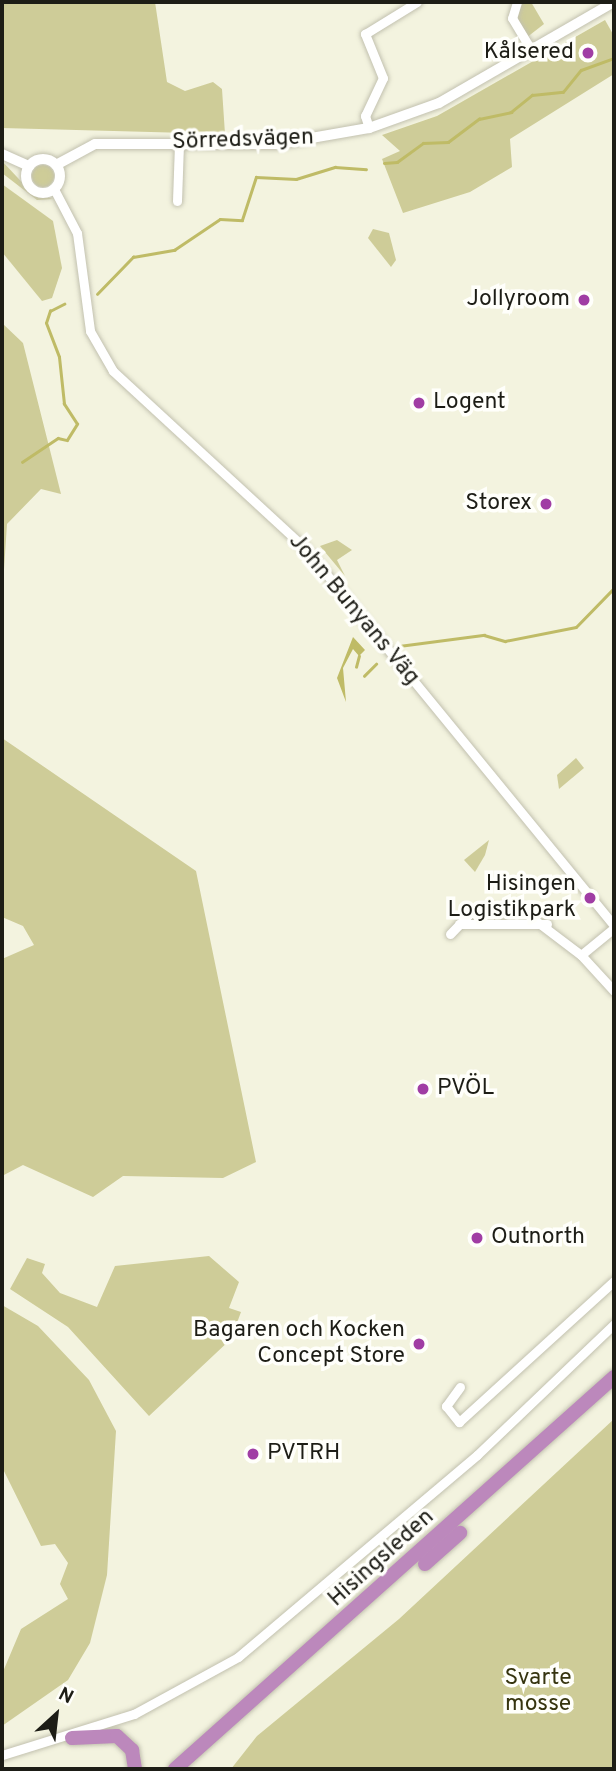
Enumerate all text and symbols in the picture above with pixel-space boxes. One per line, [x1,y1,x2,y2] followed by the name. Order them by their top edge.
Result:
[484,39,574,67] place label: Kålsered
[580,45,596,61] marker: Kålsered
[172,125,314,157] street label: Sörredsvägen
[466,286,570,314] place label: Jollyroom
[576,292,592,308] marker: Jollyroom
[433,389,506,417] place label: Logent
[411,395,427,411] marker: Logent
[465,490,532,518] place label: Storex
[538,496,554,512] marker: Storex
[281,528,425,692] street label: John Bunyans Väg
[447,871,576,925] place label: Hisingen Logistikpark
[582,890,598,906] marker: Hisingen Logistikpark
[437,1075,494,1103] place label: PVÖL
[415,1081,431,1097] marker: PVÖL
[491,1224,585,1252] place label: Outnorth
[469,1230,485,1246] marker: Outnorth
[193,1317,405,1371] place label: Bagaren och Kocken Concept Store
[411,1336,427,1352] marker: Bagaren och Kocken Concept Store
[267,1440,340,1468] place label: PVTRH
[245,1446,261,1462] marker: PVTRH
[323,1504,441,1614] street label: Hisingsleden
[504,1665,572,1719] park label: Svarte mosse
[21,1680,91,1750] north arrow
[54,1682,77,1710] text: N

